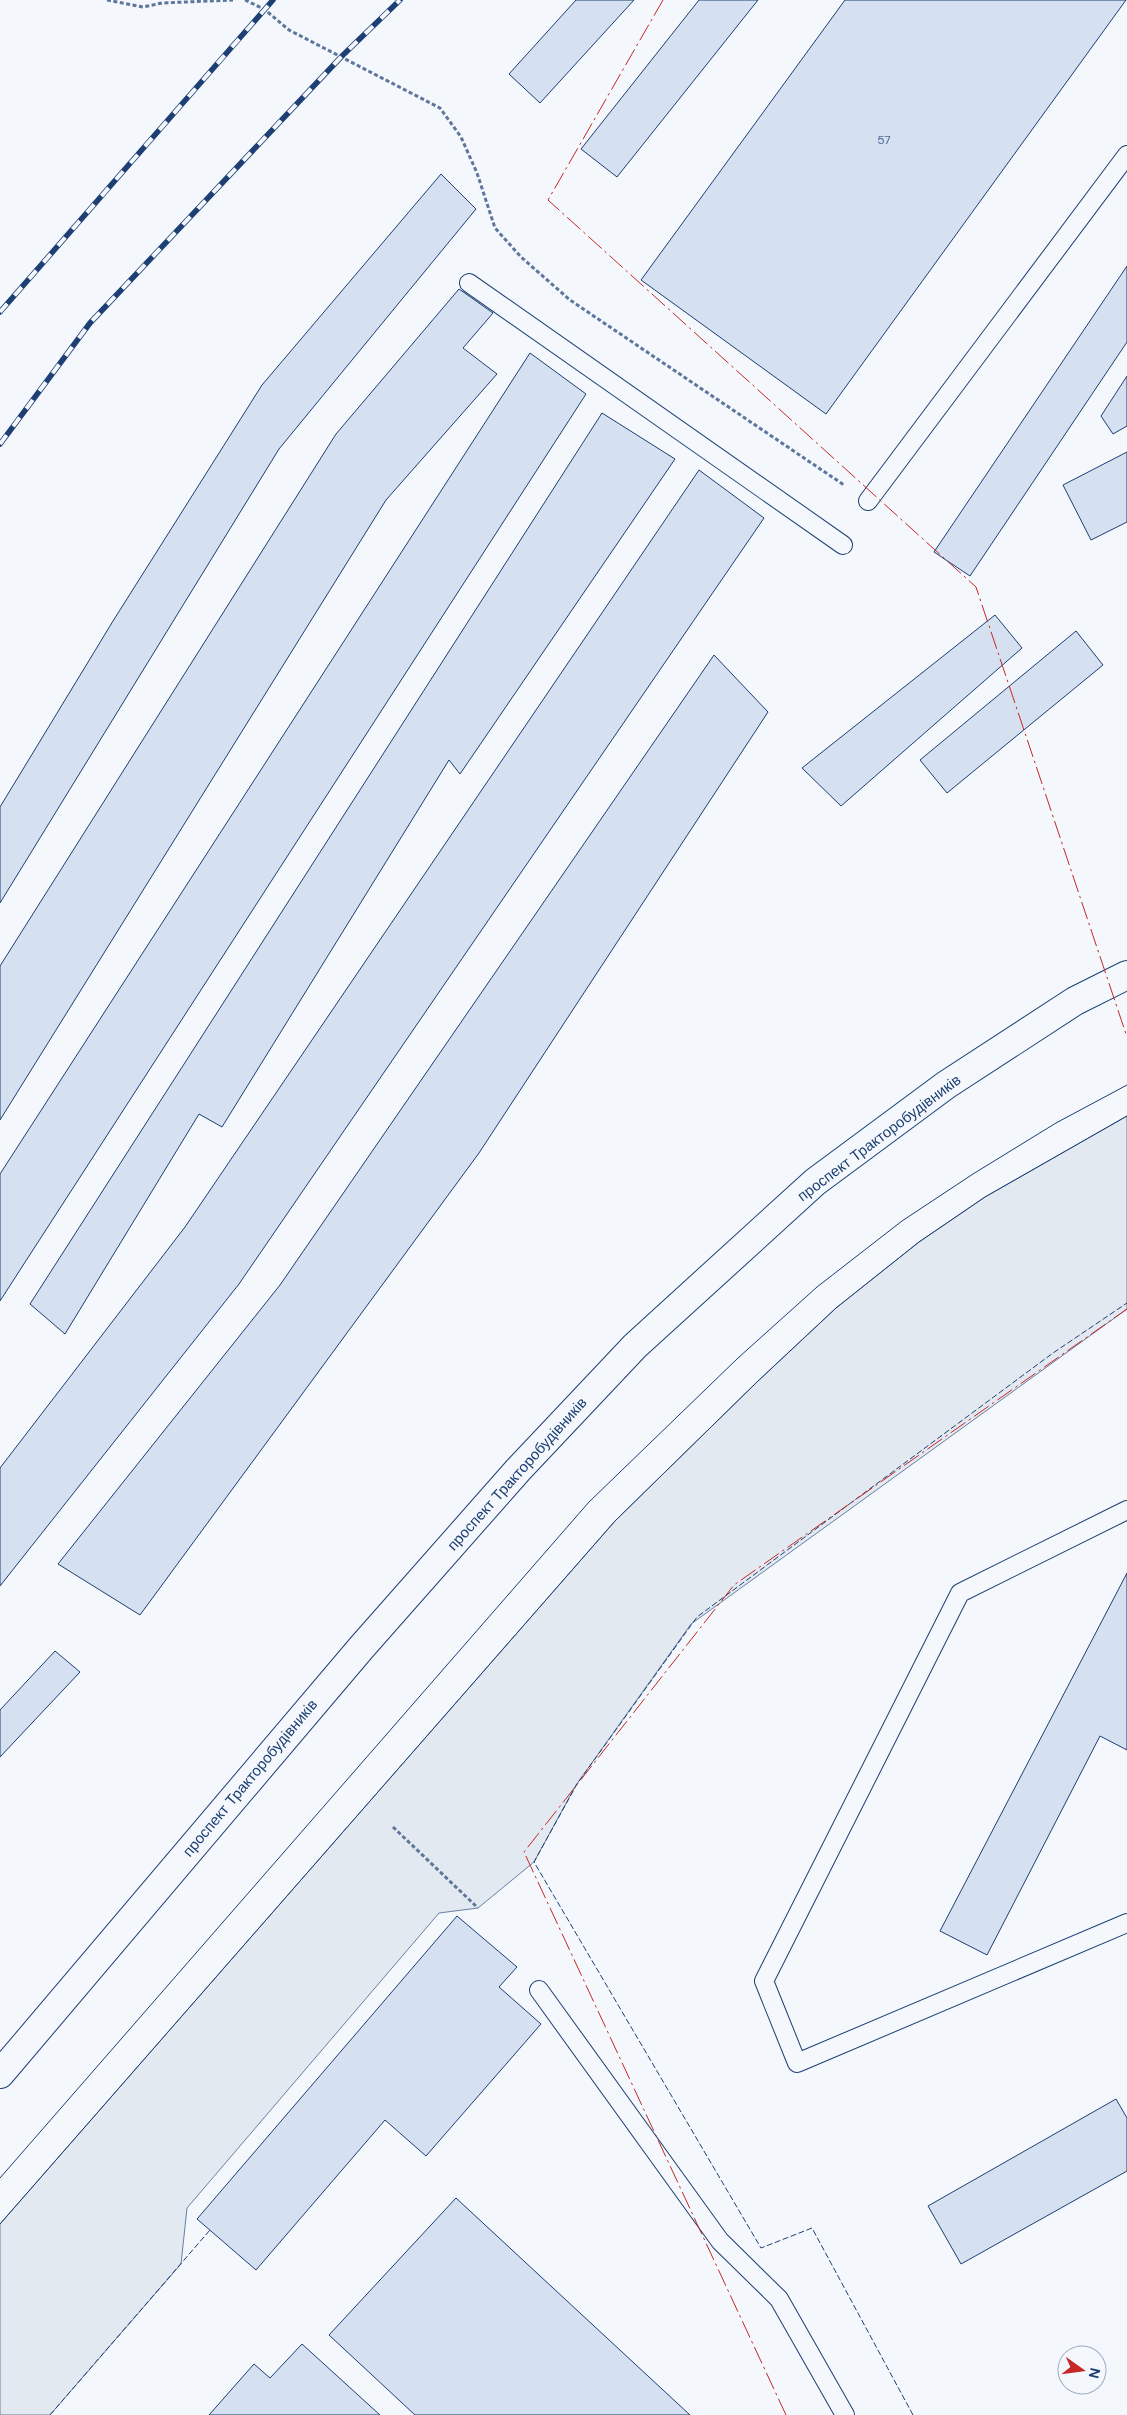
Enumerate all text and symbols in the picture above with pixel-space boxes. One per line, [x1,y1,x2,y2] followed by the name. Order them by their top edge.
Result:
[877,132,891,148] house number: 57
[793,1070,965,1206] street label: проспект Тракторобудівників
[443,1393,591,1555] street label: проспект Тракторобудівників
[178,1695,322,1861] street label: проспект Тракторобудівників
[1057,2345,1107,2395] north arrow
[1085,2366,1105,2380] text: N

